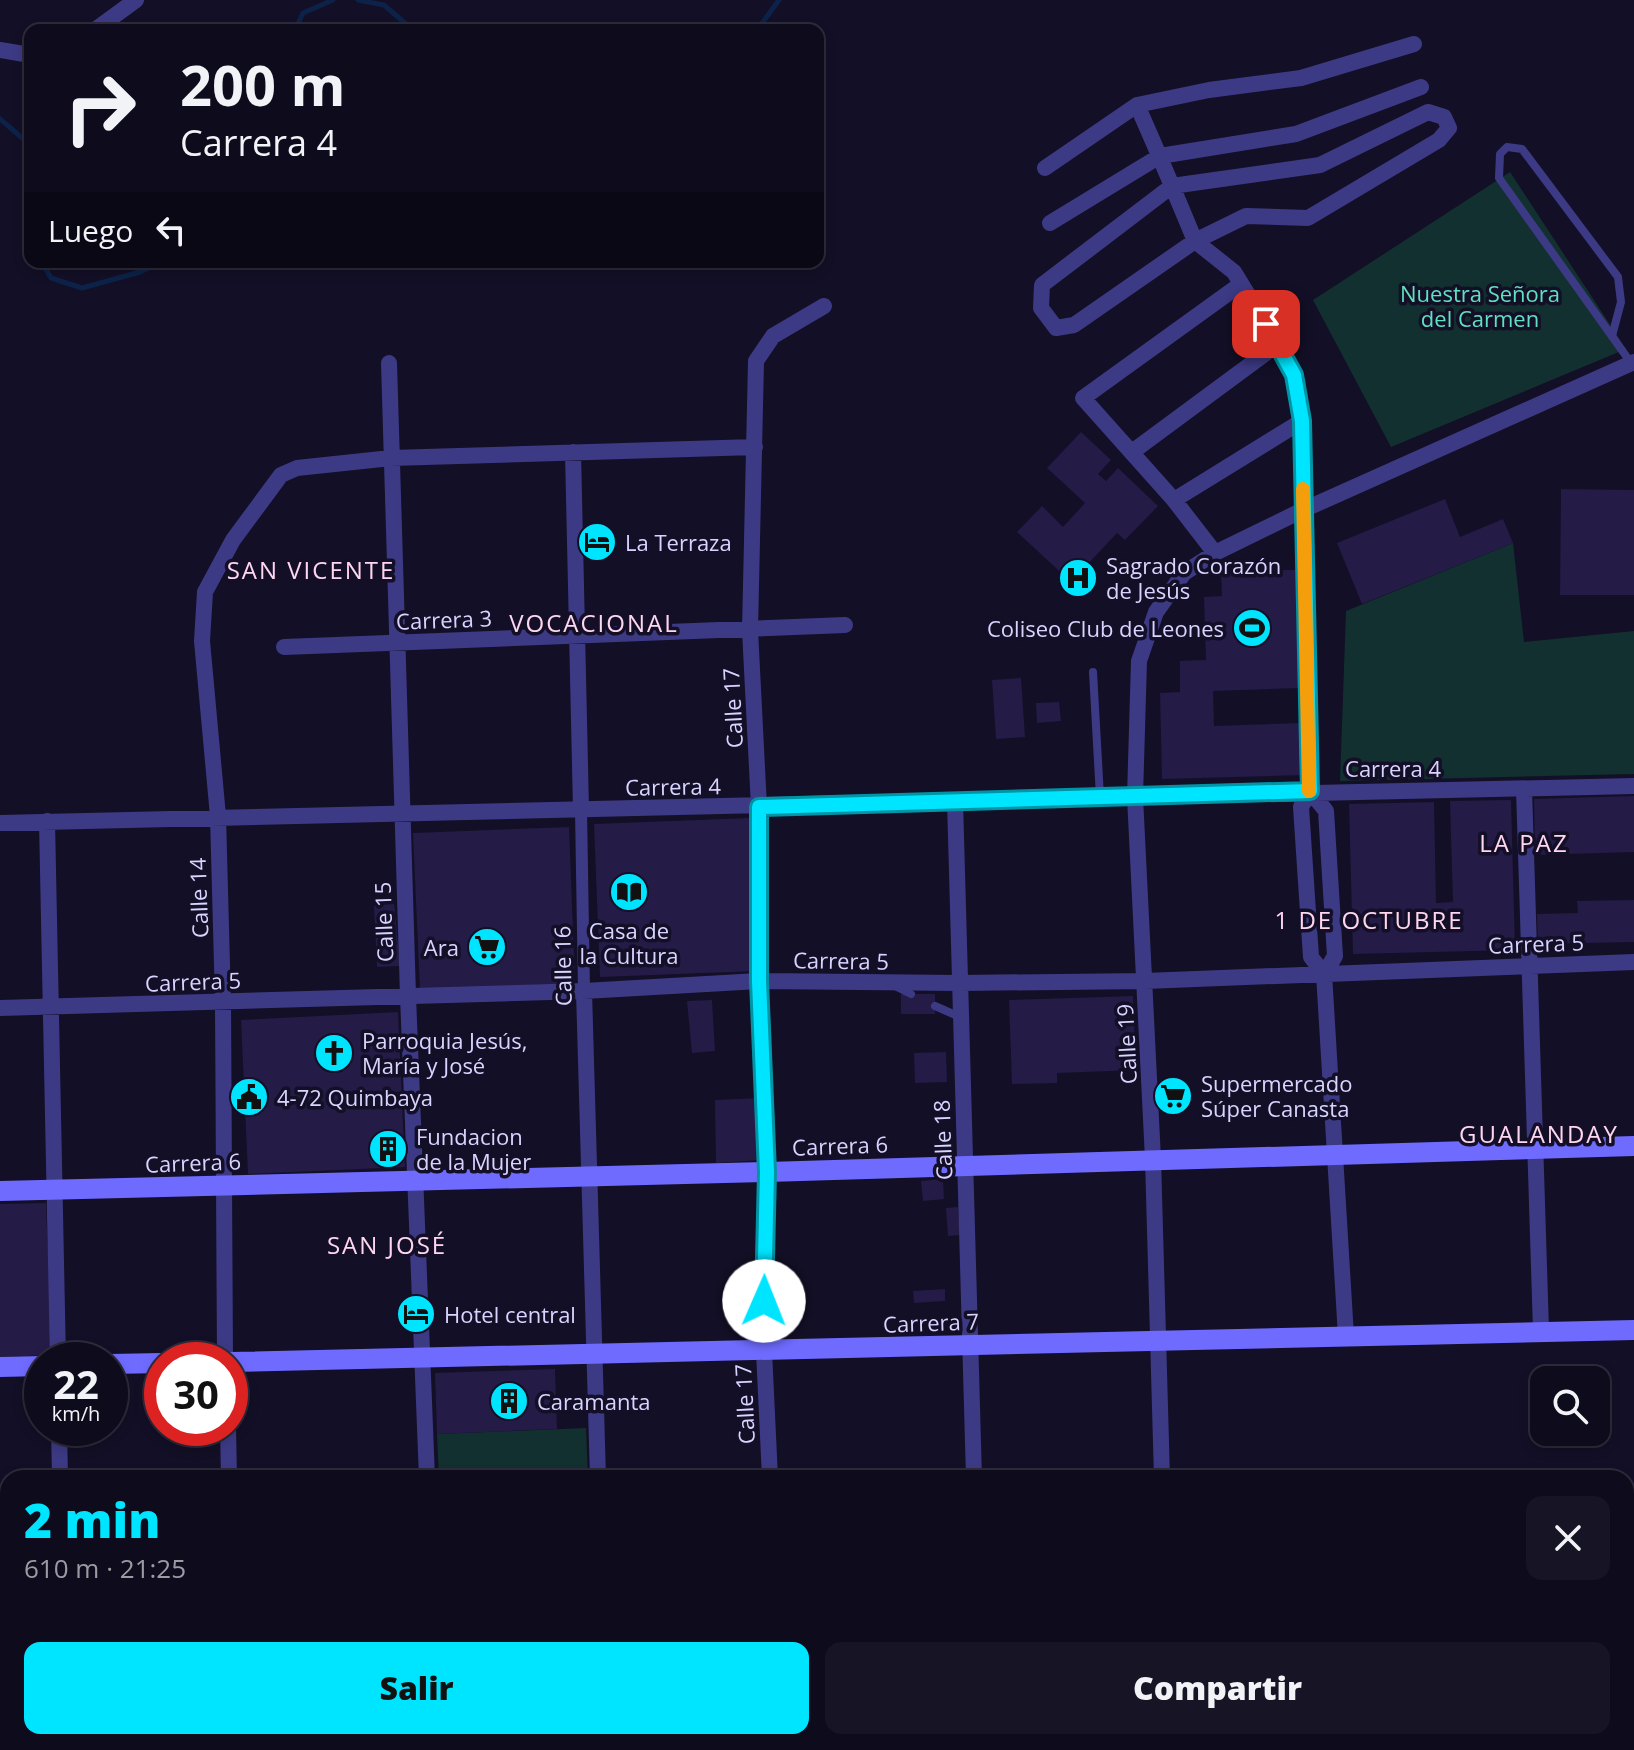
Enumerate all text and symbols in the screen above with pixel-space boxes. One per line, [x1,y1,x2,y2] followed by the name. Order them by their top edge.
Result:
[180,46,346,122] text: 200 m
[48,56,152,160] icon: right
[180,118,337,167] text: Carrera 4
[149,208,193,252] icon: left
[48,210,133,251] text: Luego
[1400,278,1560,333] park label: Nuestra Señora del Carmen
[1232,290,1300,358] pin
[1244,302,1288,346] icon: arrive
[576,521,618,563] hotel icon: La Terraza
[625,527,732,557] place label: La Terraza
[1106,550,1281,605] place label: Sagrado Corazón de Jesús
[227,553,395,586] district label: SAN VICENTE
[1057,557,1099,599] hospital icon: Sagrado Corazón de Jesús
[396,602,492,636] street label: Carrera 3
[509,606,679,639] district label: VOCACIONAL
[1231,607,1273,649] sports icon: Coliseo Club de Leones
[987,613,1224,643] place label: Coliseo Club de Leones
[715,667,749,749] street label: Calle 17
[1345,753,1441,783] street label: Carrera 4
[625,770,722,802] street label: Carrera 4
[1479,826,1569,859] district label: LA PAZ
[182,857,214,939] street label: Calle 14
[608,871,650,913] library icon: Casa de la Cultura
[367,881,399,963] street label: Calle 15
[1274,903,1464,936] district label: 1 DE OCTUBRE
[580,915,678,970] place label: Casa de la Cultura
[466,926,508,968] supermarket icon: Ara
[546,926,578,1006] street label: Calle 16
[1488,926,1584,960] street label: Carrera 5
[424,932,459,962] place label: Ara
[793,944,889,976] street label: Carrera 5
[145,964,241,998] street label: Carrera 5
[1109,1003,1143,1085] street label: Calle 19
[362,1025,528,1080] place label: Parroquia Jesús, María y José
[313,1032,355,1074] church icon: Parroquia Jesús, María y José
[1201,1068,1353,1123] place label: Supermercado Súper Canasta
[1152,1075,1194,1117] supermarket icon: Supermercado Súper Canasta
[228,1076,270,1118] public building icon: 4-72 Quimbaya
[277,1082,433,1112] place label: 4-72 Quimbaya
[926,1099,958,1181] street label: Calle 18
[1459,1117,1619,1150] district label: GUALANDAY
[416,1121,531,1176] place label: Fundacion de la Mujer
[367,1128,409,1170] building icon: Fundacion de la Mujer
[792,1128,888,1162] street label: Carrera 6
[145,1145,241,1179] street label: Carrera 6
[327,1228,447,1261] district label: SAN JOSÉ
[722,1259,806,1343] position arrow
[395,1293,437,1335] hotel icon: Hotel central
[444,1299,576,1329] place label: Hotel central
[883,1305,979,1339] street label: Carrera 7
[144,1342,248,1446] speed limit sign: 30
[53,1356,99,1411] text: 22
[727,1363,761,1445] street label: Calle 17
[1530,1366,1610,1446] map controls
[1530,1366,1610,1446] button: search
[488,1380,530,1422] building icon: Caramanta
[537,1386,650,1416] place label: Caramanta
[52,1400,100,1427] text: km/h
[24,1487,160,1552] text: 2 min
[1526,1496,1610,1580] button: close
[24,1550,186,1586] text: 610 m · 21:25
[24,1642,809,1734] button: Salir
[825,1642,1610,1734] button: Compartir

